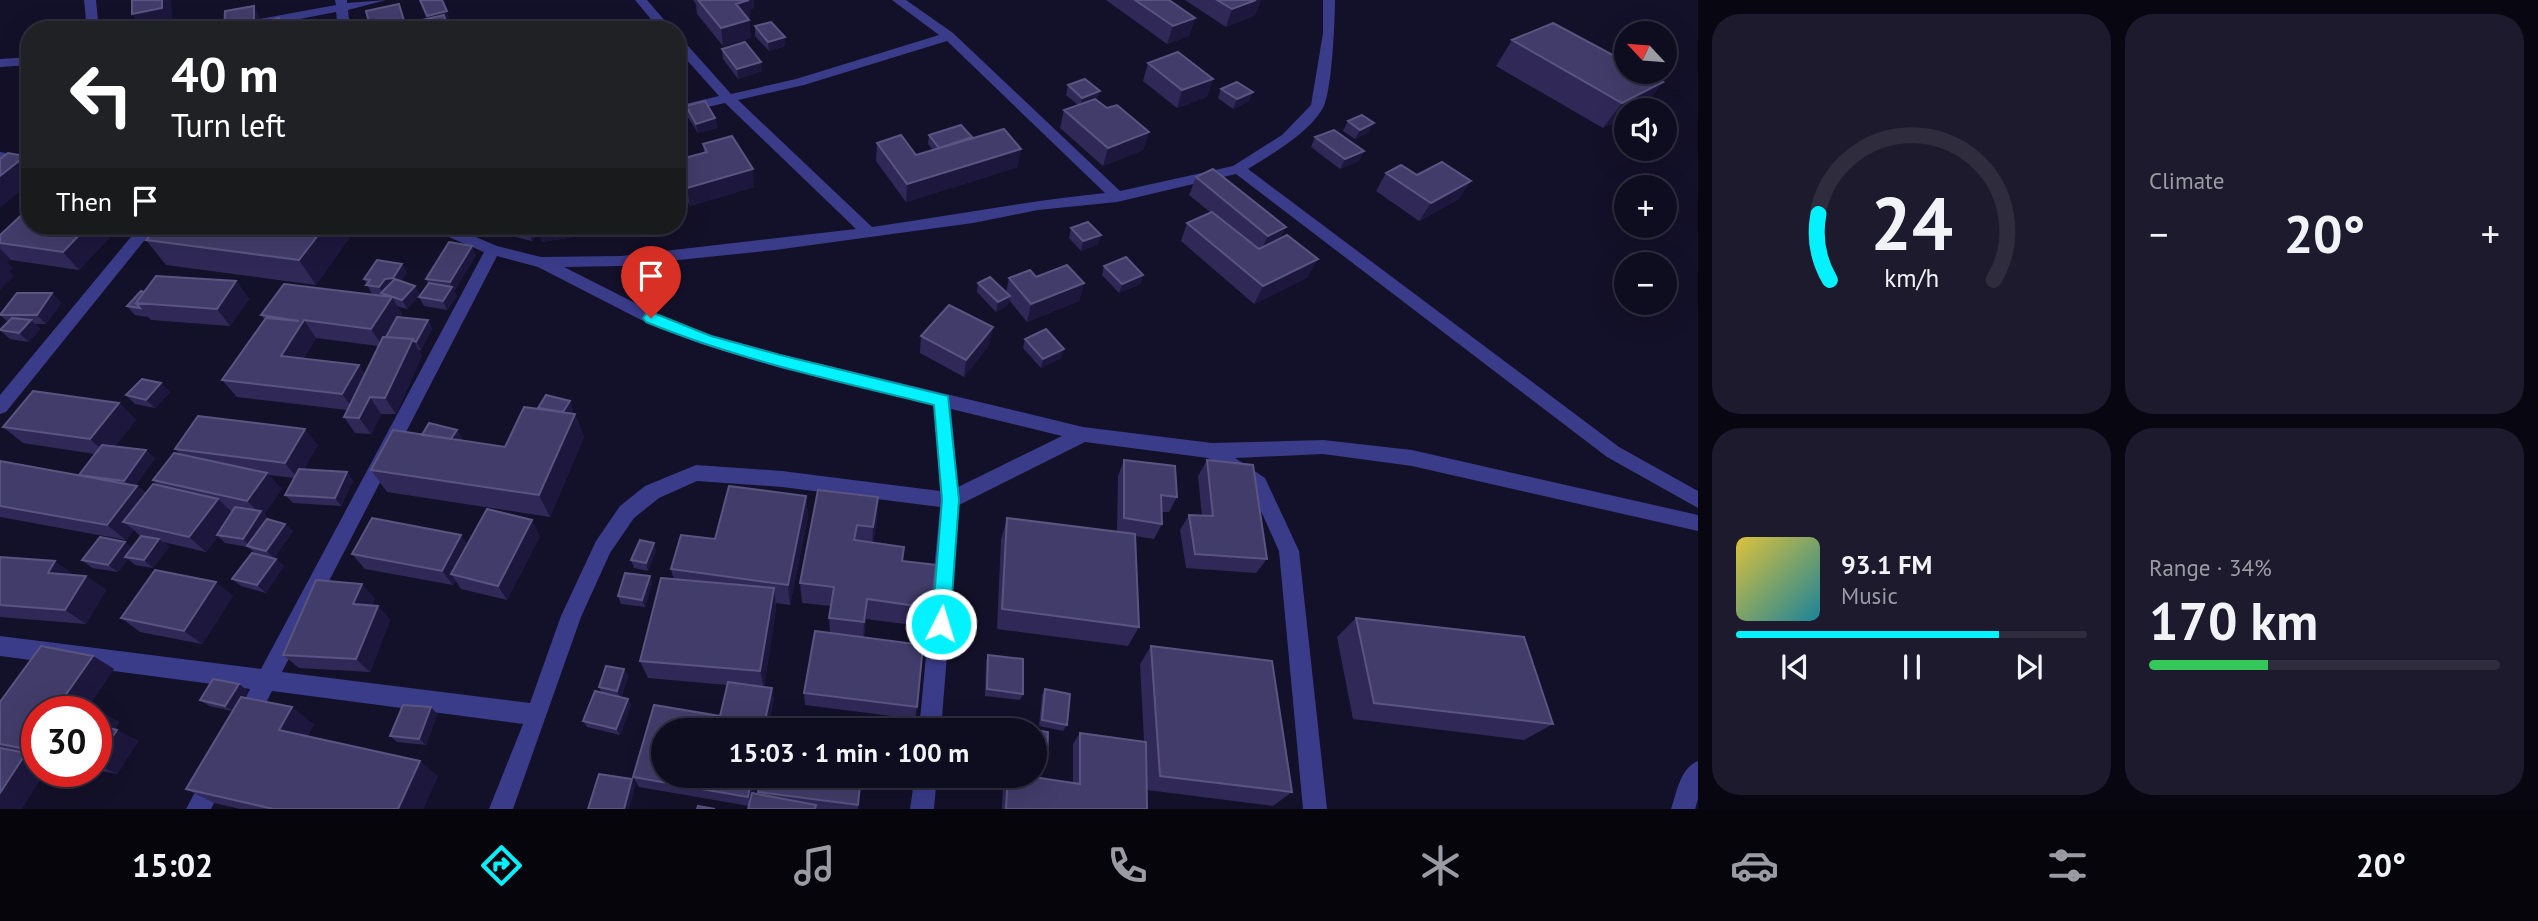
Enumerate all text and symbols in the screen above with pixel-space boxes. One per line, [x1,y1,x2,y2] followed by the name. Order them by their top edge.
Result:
[1614,21,1676,84] north arrow
[1614,21,1677,315] map controls
[171,42,278,106] text: 40 m
[56,49,147,140] icon: left
[1614,98,1677,161] button: sound
[171,104,286,146] text: Turn left
[2149,166,2224,195] text: Climate
[1614,175,1677,238] button: +
[1870,176,1953,270] text: 24
[126,182,164,220] icon: arrive
[56,185,112,218] text: Then
[2284,200,2365,267] text: 20°
[2149,209,2168,258] text: −
[2481,209,2500,258] text: +
[621,246,681,318] pin
[1614,252,1677,315] button: −
[632,257,670,295] icon: arrive
[1884,262,1939,294] text: km/h
[1841,548,1932,581] text: 93.1 FM
[2149,553,2272,582] text: Range · 34%
[1841,581,1898,610] text: Music
[904,587,978,661] position arrow
[2149,587,2318,654] text: 170 km
[1776,648,1814,686] icon: previous
[1893,648,1931,686] icon: pause
[2010,648,2048,686] icon: next
[21,696,112,787] speed limit sign: 30
[729,736,969,769] text: 15:03 · 1 min · 100 m
[477,841,526,890] icon: directions
[790,841,839,890] icon: music
[1103,841,1152,890] icon: phone
[1416,841,1465,890] icon: climate
[1730,841,1779,890] icon: car
[2043,841,2092,890] icon: filters
[132,844,213,886] text: 15:02
[2356,844,2406,886] text: 20°

